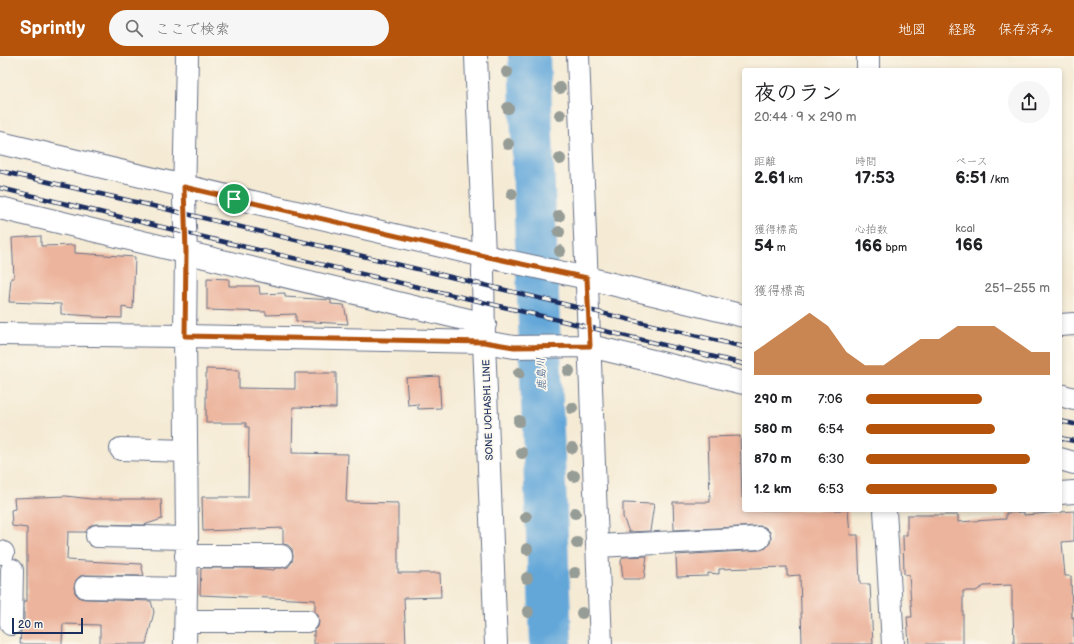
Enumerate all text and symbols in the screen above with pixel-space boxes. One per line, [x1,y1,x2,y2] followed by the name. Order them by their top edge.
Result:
[109,10,389,46] search box
[20,17,85,40] text: Sprintly
[123,17,145,39] icon: search
[155,20,230,39] text: ここで検索
[898,21,926,38] text: 地図
[948,21,976,38] text: 経路
[998,21,1054,38] text: 保存済み
[754,80,842,107] text: 夜のラン
[1008,81,1050,123] button: share
[754,109,857,125] text: 20:44 · 9 × 290 m
[754,155,776,168] text: 距離
[855,155,877,168] text: 時間
[955,155,988,168] text: ペース
[754,168,785,188] text: 2.61
[855,168,895,188] text: 17:53
[955,168,987,188] text: 6:51
[785,173,803,186] text: km
[987,173,1009,186] text: /km
[217,182,251,216] pin
[223,188,245,210] icon: arrive
[955,222,975,235] text: kcal
[754,223,798,236] text: 獲得標高
[855,223,888,236] text: 心拍数
[955,235,983,255] text: 166
[754,236,774,256] text: 54
[855,236,882,256] text: 166
[774,241,786,254] text: m
[882,241,907,254] text: bpm
[984,280,1050,296] text: 251–255 m
[754,283,806,299] text: 獲得標高
[534,357,549,391] water label: 鹿島川
[480,359,496,461] street label: SONE UOHASHI LINE
[754,391,792,407] text: 290 m
[818,391,843,407] text: 7:06
[754,421,792,437] text: 580 m
[818,421,844,437] text: 6:54
[754,451,792,467] text: 870 m
[818,451,844,467] text: 6:30
[754,481,792,497] text: 1.2 km
[818,481,844,497] text: 6:53
[12,616,83,635] scale bar
[18,618,43,631] text: 20 m

